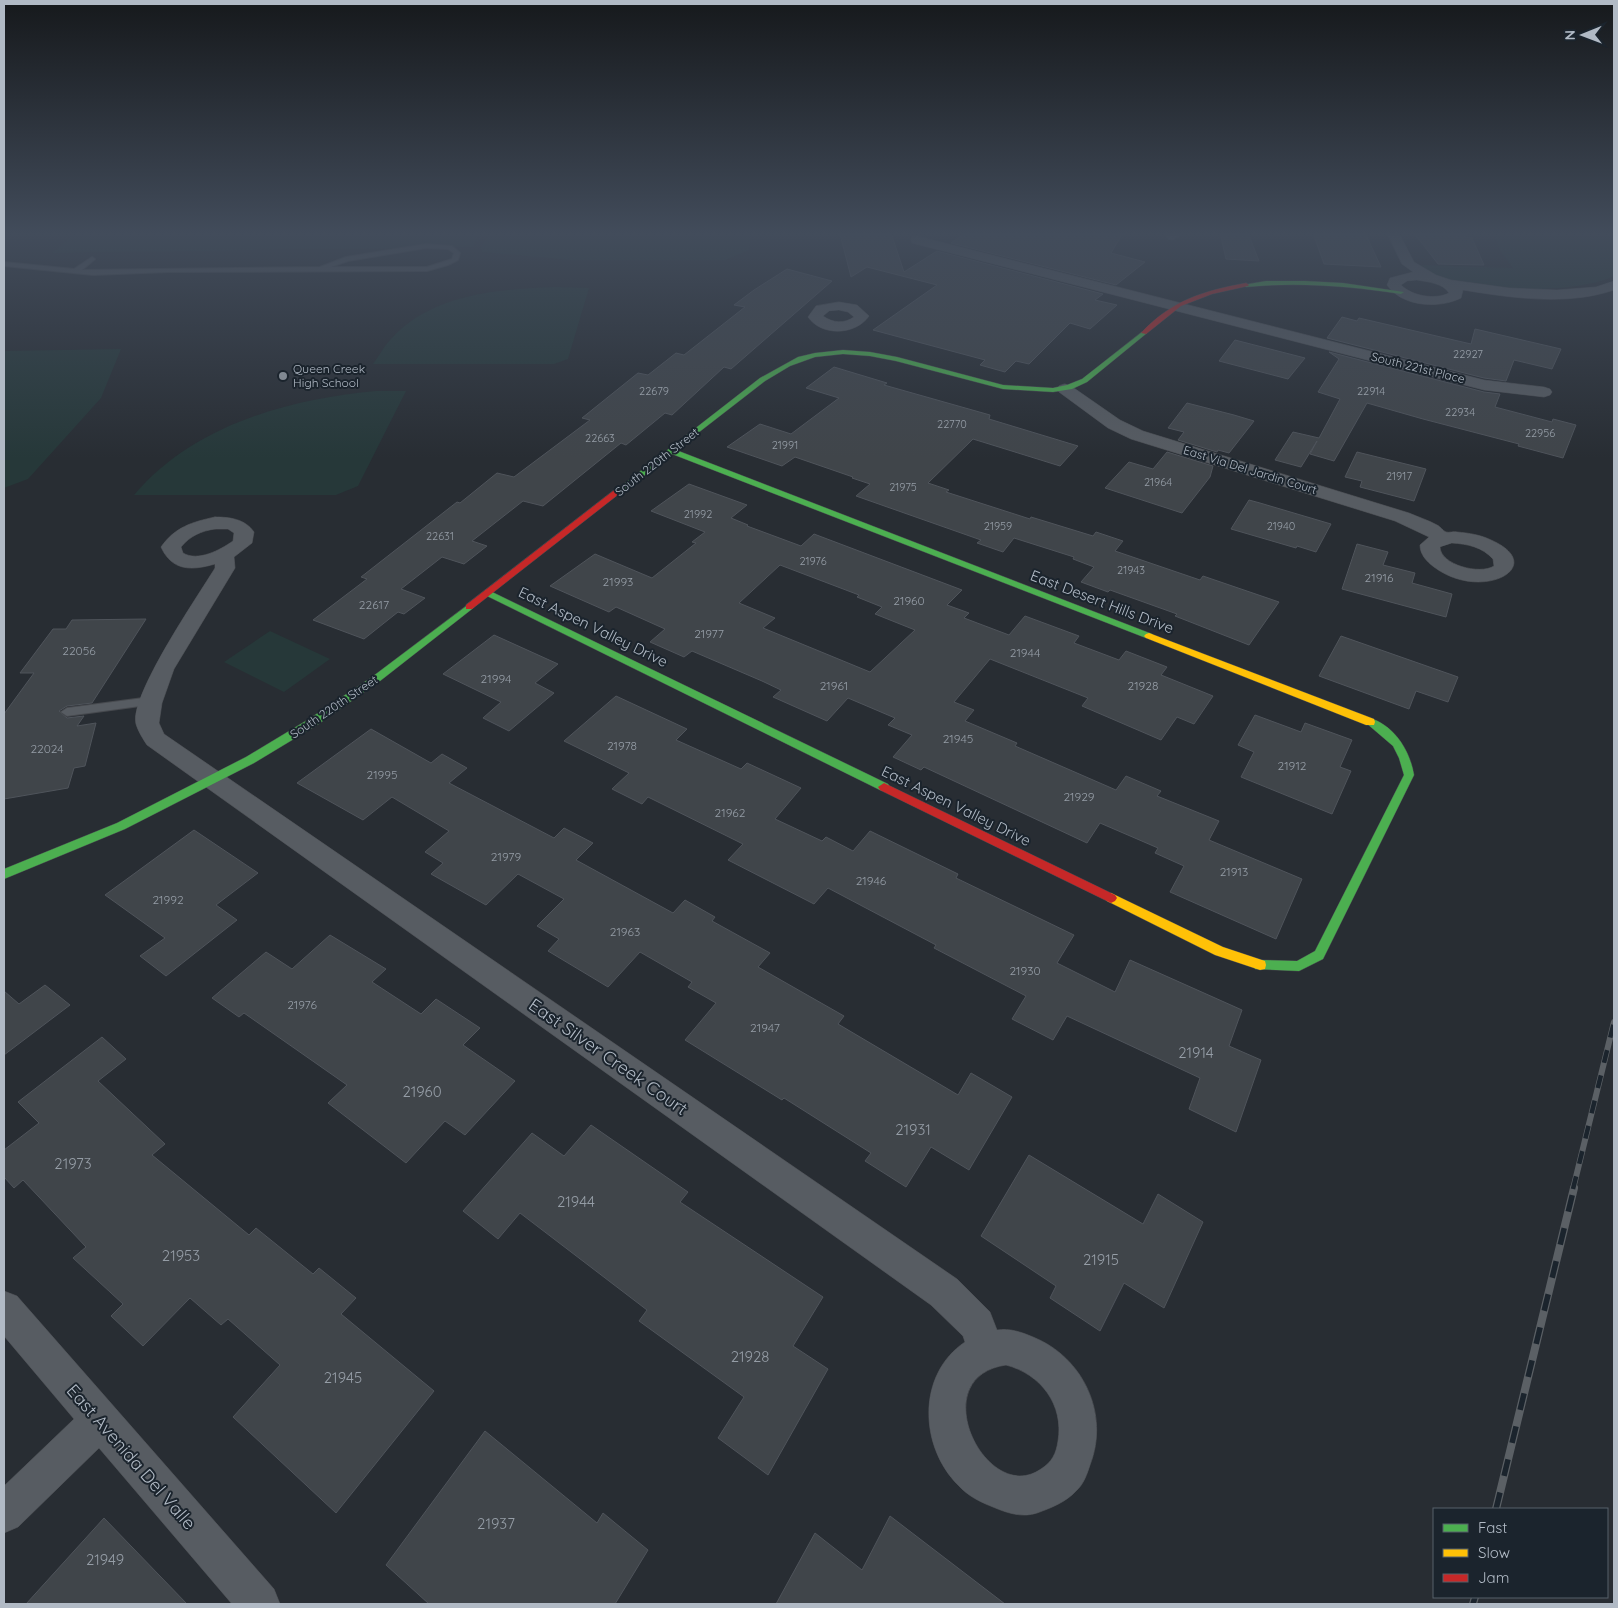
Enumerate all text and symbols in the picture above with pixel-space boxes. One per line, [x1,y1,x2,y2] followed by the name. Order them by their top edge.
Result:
[1558,10,1608,60] north arrow
[1561,30,1579,41] text: N
[1453,347,1483,361] house number: 22927
[1370,349,1467,386] street label: South 221st Place
[293,361,365,390] place label: Queen Creek High School
[277,370,289,382] marker: Queen Creek High School
[639,384,669,398] house number: 22679
[1357,384,1385,398] house number: 22914
[1445,405,1475,419] house number: 22934
[937,417,967,431] house number: 22770
[612,424,702,499] street label: South 220th Street
[1525,426,1555,440] house number: 22956
[585,431,615,445] house number: 22663
[772,438,798,452] house number: 21991
[1182,442,1319,497] street label: East Via Del Jardin Court
[1386,469,1412,483] house number: 21917
[1144,475,1172,489] house number: 21964
[889,480,917,494] house number: 21975
[684,507,712,521] house number: 21992
[984,519,1012,533] house number: 21959
[1267,519,1295,533] house number: 21940
[426,529,454,543] house number: 22631
[799,554,827,568] house number: 21976
[1117,563,1145,577] house number: 21943
[1028,565,1176,638] street label: East Desert Hills Drive
[1365,570,1394,585] house number: 21916
[603,574,633,589] house number: 21993
[516,582,671,671] street label: East Aspen Valley Drive
[893,593,925,608] house number: 21960
[359,597,389,612] house number: 22617
[694,626,724,641] house number: 21977
[62,643,96,658] house number: 22056
[1010,645,1040,660] house number: 21944
[481,671,511,686] house number: 21994
[287,672,380,741] street label: South 220th Street
[820,678,848,693] house number: 21961
[1128,678,1158,693] house number: 21928
[943,731,973,746] house number: 21945
[607,738,637,753] house number: 21978
[30,741,64,756] house number: 22024
[1278,758,1307,773] house number: 21912
[879,761,1034,850] street label: East Aspen Valley Drive
[366,767,398,782] house number: 21995
[1063,789,1095,804] house number: 21929
[715,805,746,820] house number: 21962
[491,849,521,864] house number: 21979
[1220,864,1248,879] house number: 21913
[856,873,887,888] house number: 21946
[152,892,184,907] house number: 21992
[610,924,640,939] house number: 21963
[1009,963,1041,978] house number: 21930
[524,993,692,1120] street label: East Silver Creek Court
[287,997,317,1012] house number: 21976
[750,1020,780,1035] house number: 21947
[1178,1043,1214,1062] house number: 21914
[402,1082,442,1101] house number: 21960
[895,1120,931,1139] house number: 21931
[54,1154,92,1173] house number: 21973
[557,1192,595,1211] house number: 21944
[162,1246,200,1265] house number: 21953
[1083,1250,1119,1269] house number: 21915
[731,1347,769,1366] house number: 21928
[324,1368,362,1387] house number: 21945
[62,1379,201,1534] street label: East Avenida Del Valle
[1433,1508,1608,1598] legend
[477,1514,515,1533] house number: 21937
[1478,1518,1507,1537] text: Fast
[1478,1543,1510,1562] text: Slow
[86,1550,124,1569] house number: 21949
[1478,1568,1509,1587] text: Jam

